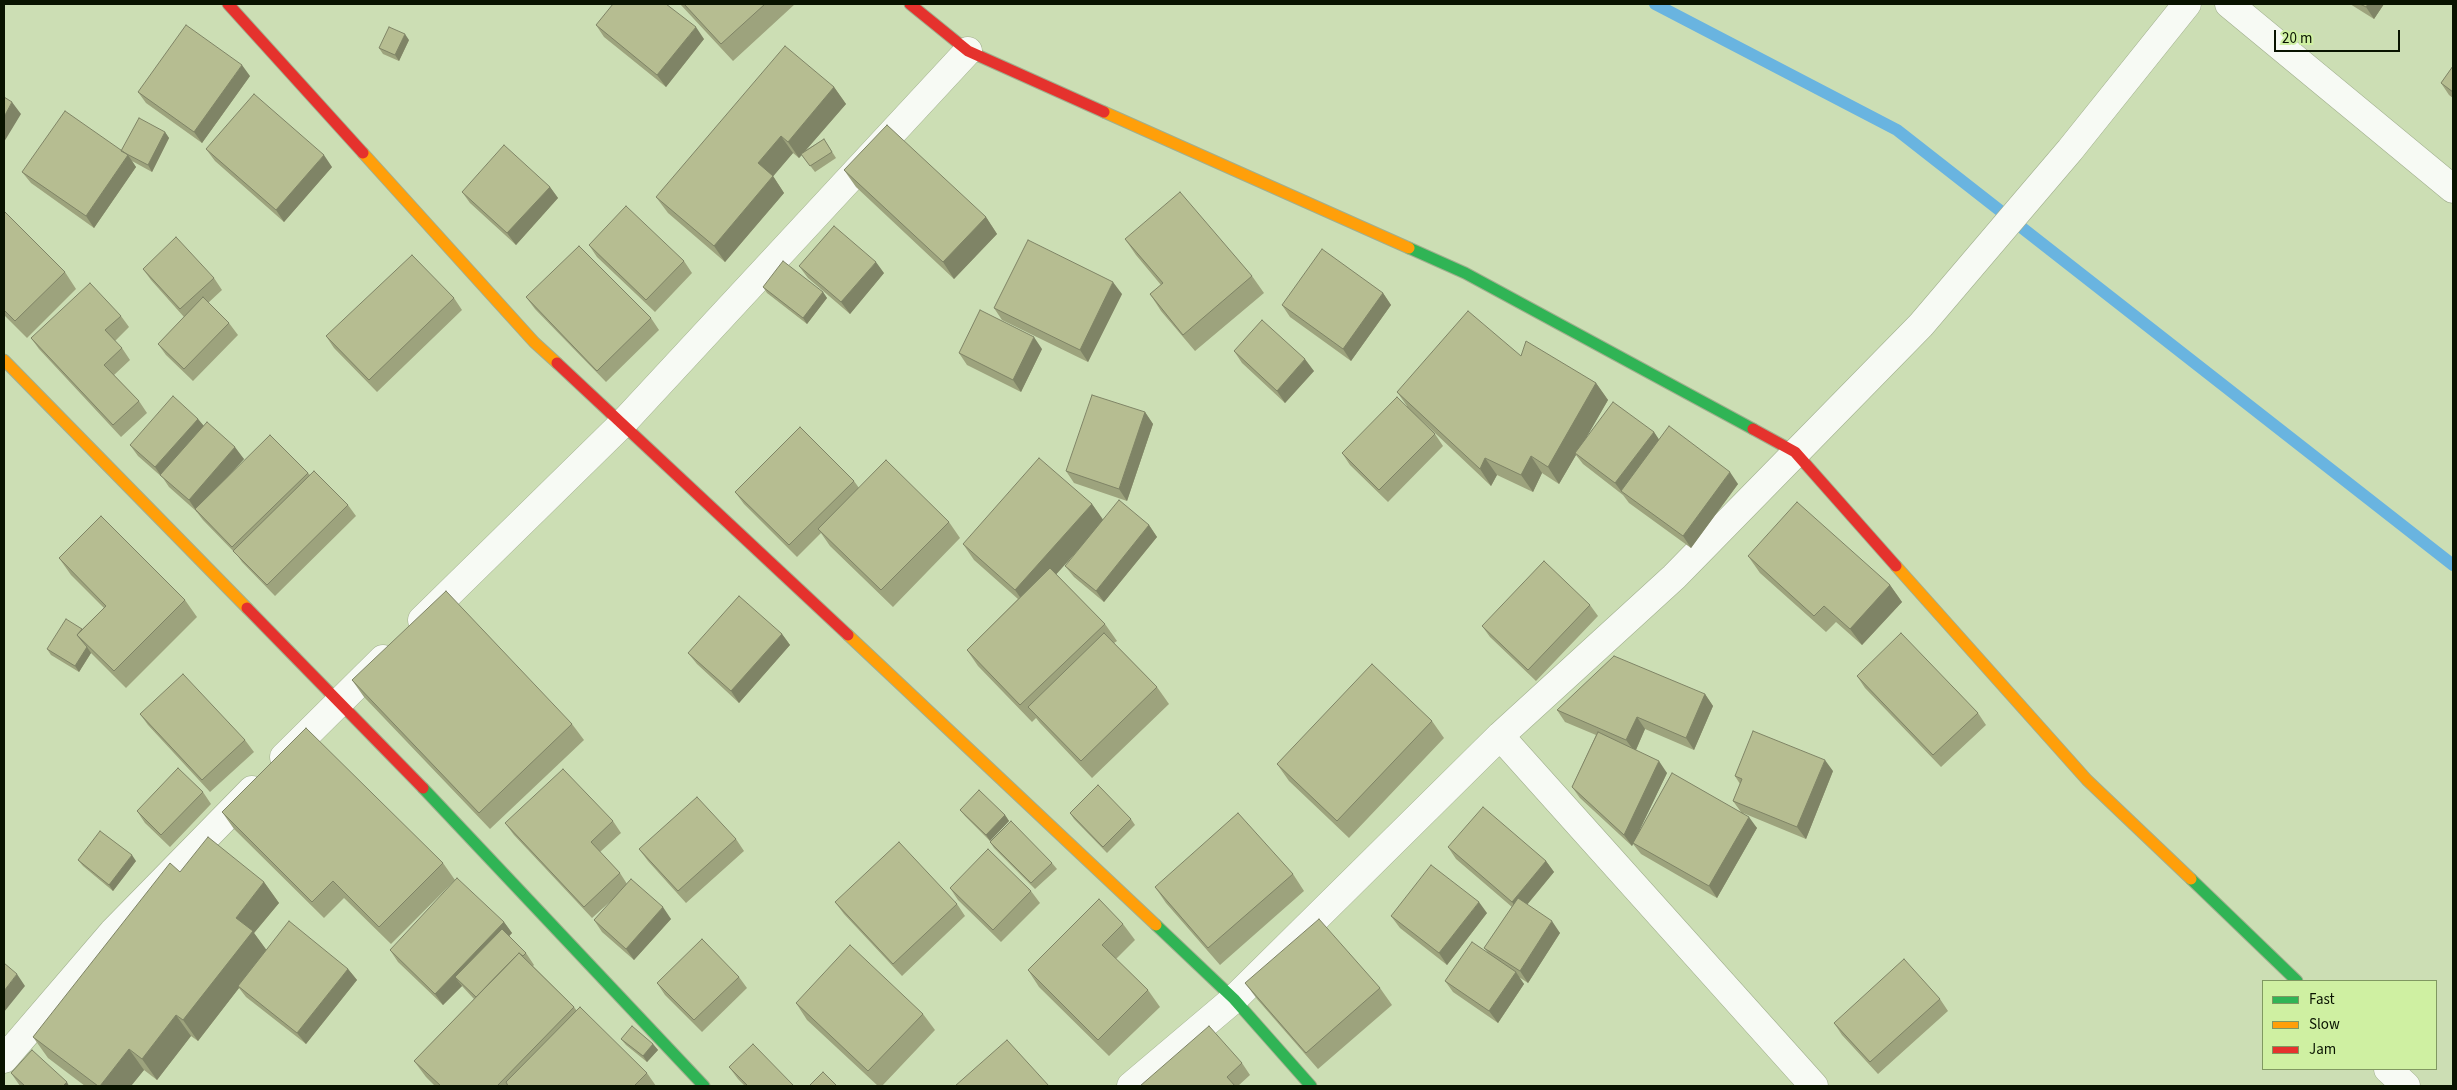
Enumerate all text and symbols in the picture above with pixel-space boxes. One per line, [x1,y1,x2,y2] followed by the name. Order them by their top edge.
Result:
[2277,20,2403,52] scale bar
[2282,28,2312,49] text: 20 m
[2262,980,2437,1070] legend
[2309,989,2335,1010] text: Fast
[2309,1014,2340,1035] text: Slow
[2309,1039,2336,1060] text: Jam

